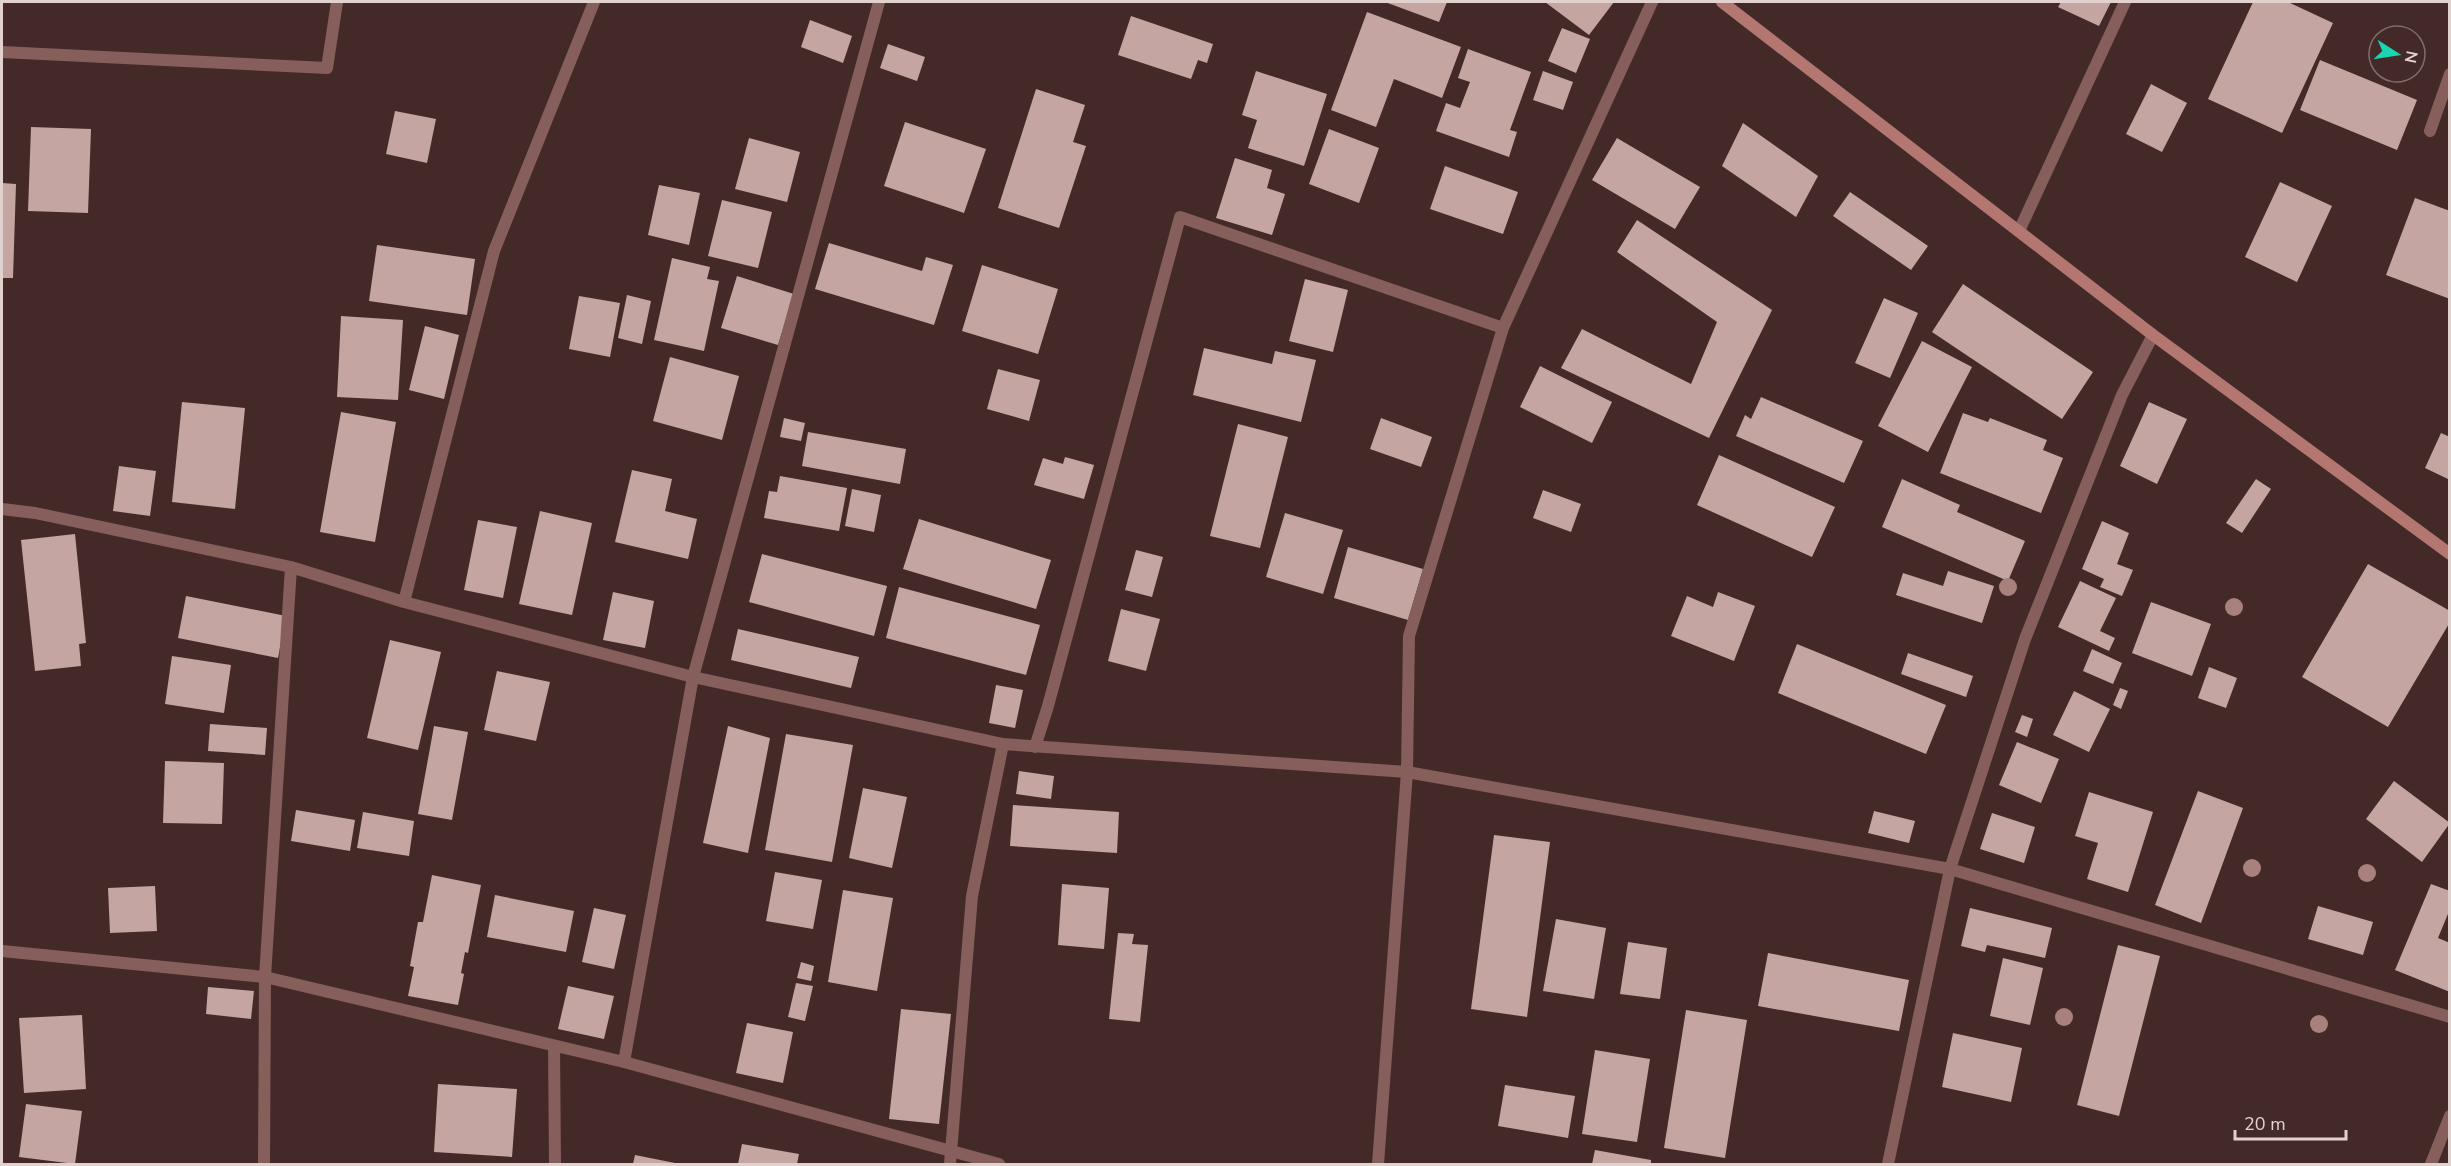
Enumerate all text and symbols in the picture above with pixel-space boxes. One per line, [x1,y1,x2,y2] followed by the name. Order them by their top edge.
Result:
[2367,24,2427,84] north arrow
[2399,49,2423,65] text: N
[2235,1103,2346,1141] scale bar
[2244,1112,2286,1136] text: 20 m

